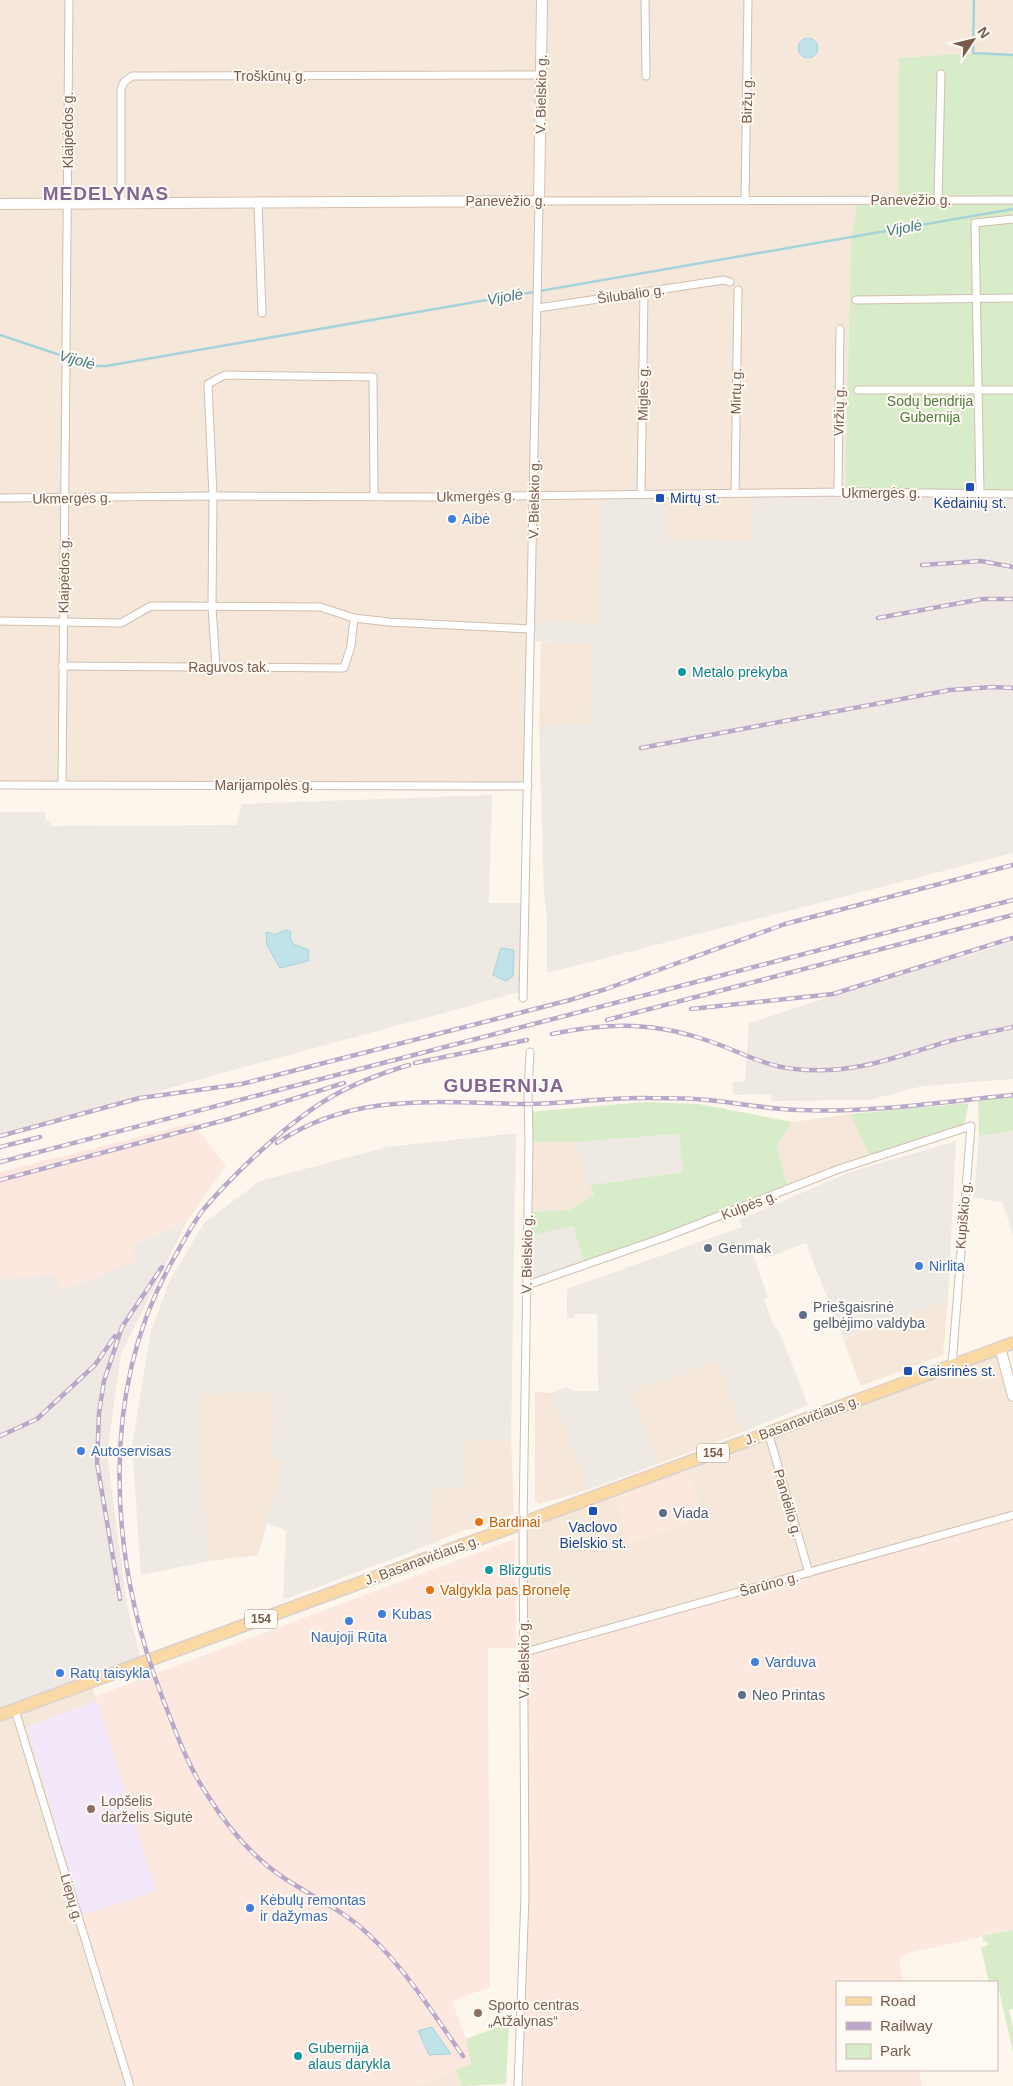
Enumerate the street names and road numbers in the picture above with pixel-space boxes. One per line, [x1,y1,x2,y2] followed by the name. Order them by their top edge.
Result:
[532,54,550,134] street label: V. Bielskio g.
[233,68,307,84] street label: Troškūnų g.
[739,76,755,124] street label: Biržų g.
[60,91,76,169] street label: Klaipėdos g.
[871,192,951,208] street label: Panevėžio g.
[466,193,546,209] street label: Panevėžio g.
[596,281,666,307] street label: Šilubalio g.
[635,365,651,421] street label: Miglės g.
[728,368,744,414] street label: Mirtų g.
[831,386,847,436] street label: Viržių g.
[525,459,543,539] street label: V. Bielskio g.
[841,485,921,501] street label: Ukmergės g.
[436,487,516,505] street label: Ukmergės g.
[32,489,112,507] street label: Ukmergės g.
[55,536,73,614] street label: Klaipėdos g.
[188,659,270,675] street label: Raguvos tak.
[215,777,313,793] street label: Marijampolės g.
[952,1180,974,1250] street label: Kupiškio g.
[719,1187,779,1223] street label: Kulpės g.
[518,1214,536,1294] street label: V. Bielskio g.
[743,1392,861,1448] street label: J. Basanavičiaus g.
[697,1444,729,1462] road number: 154
[771,1467,805,1539] street label: Pandėlio g.
[363,1532,481,1588] street label: J. Basanavičiaus g.
[738,1568,800,1600] street label: Šarūno g.
[245,1610,277,1628] road number: 154
[516,1619,532,1699] street label: V. Bielskio g.
[57,1872,87,1924] street label: Liepų g.

